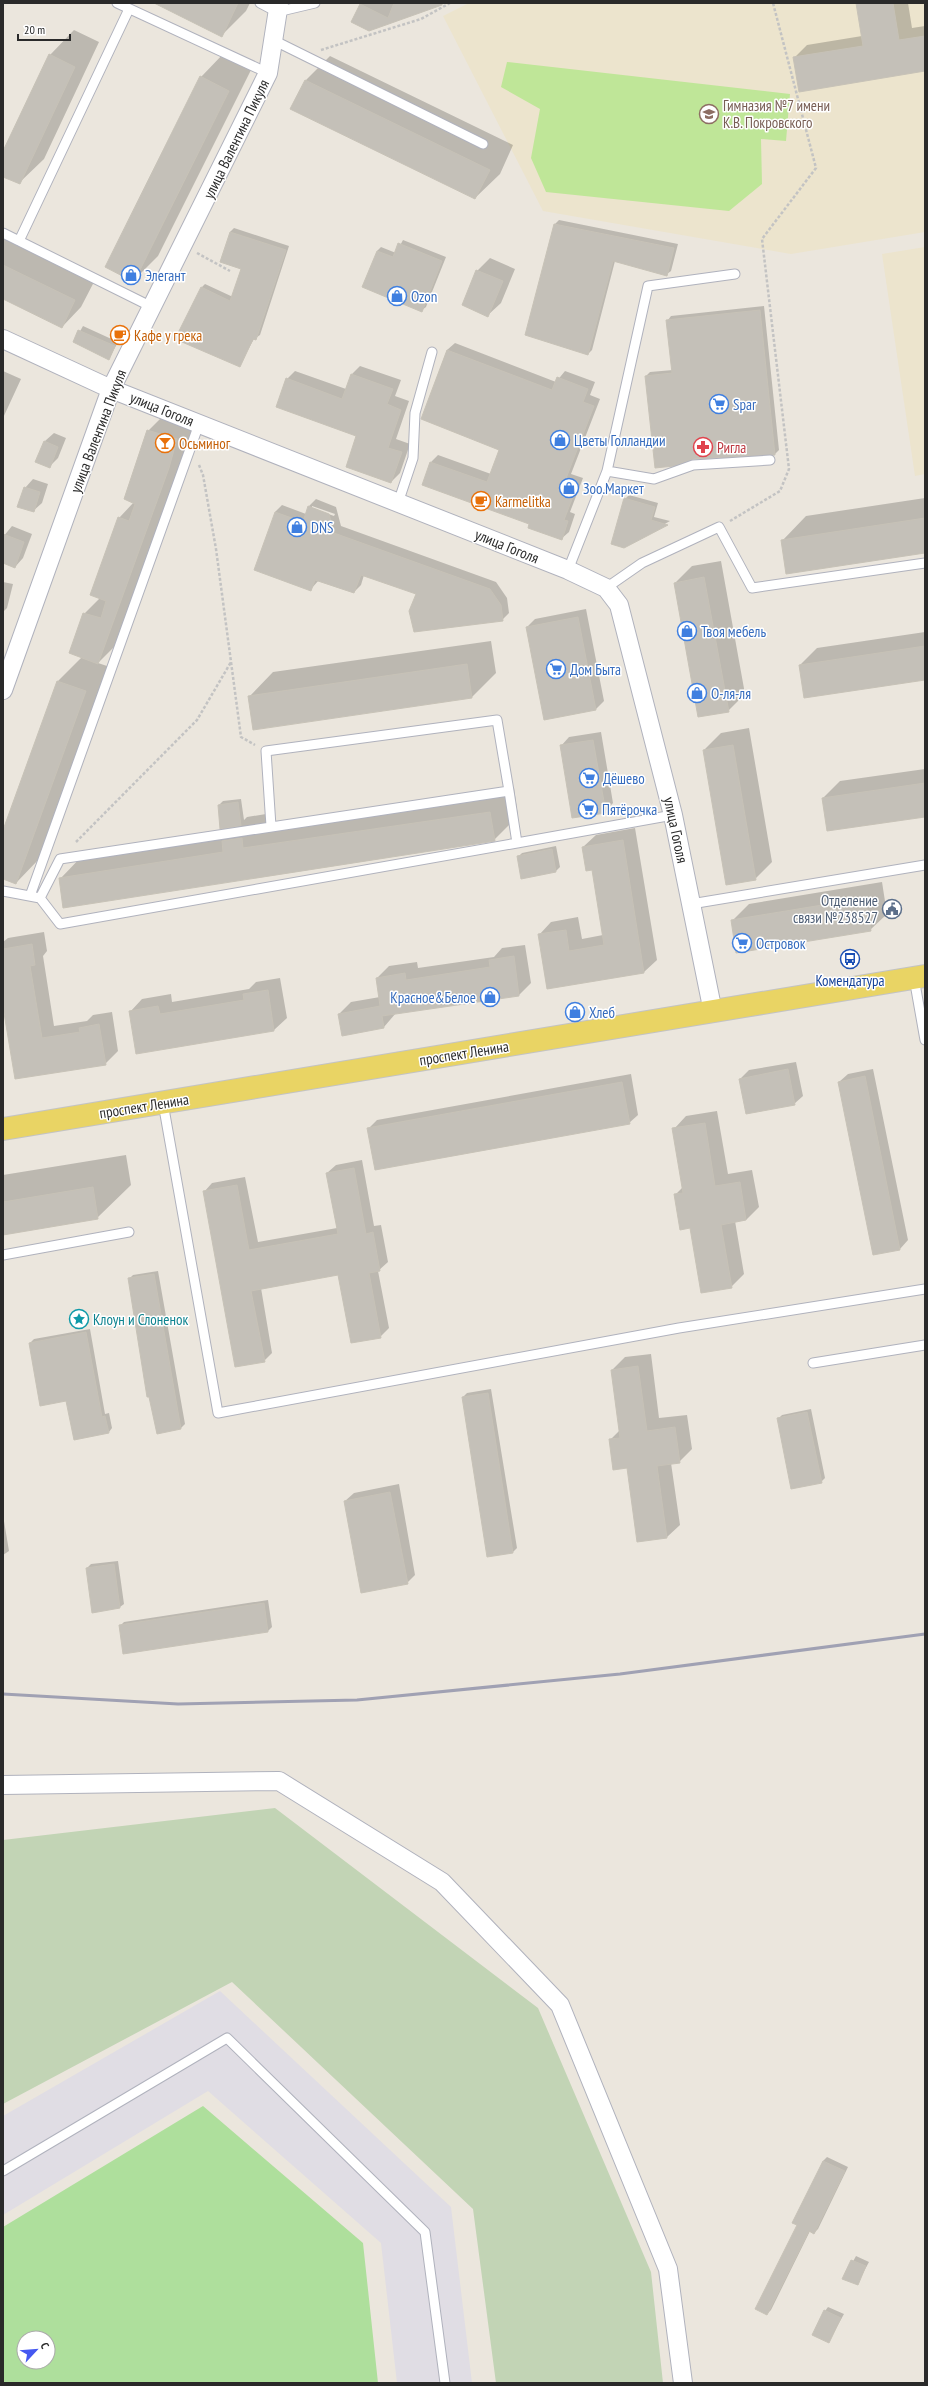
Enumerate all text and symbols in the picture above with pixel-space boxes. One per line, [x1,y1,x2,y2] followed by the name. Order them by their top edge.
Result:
[18,16,70,42] scale bar
[24,22,45,37] text: 20 m
[199,76,273,202] street label: улица Валентина Пикуля
[723,96,830,132] place label: Гимназия №7 имени К.В. Покровского
[698,103,720,125] school or university icon: Гимназия №7 имени К.В. Покровского
[120,264,142,286] shop icon: Элегант
[145,266,186,285] place label: Элегант
[386,285,408,307] shop icon: Ozon
[411,287,437,306] place label: Ozon
[109,324,131,346] cafe icon: Кафе у грека
[134,326,202,345] place label: Кафе у грека
[66,366,130,495] street label: улица Валентина Пикуля
[127,388,197,430] street label: улица Гоголя
[708,393,730,415] supermarket icon: Spar
[733,395,757,414] place label: Spar
[549,429,571,451] shop icon: Цветы Голландии
[574,431,666,450] place label: Цветы Голландии
[154,432,176,454] bar icon: Осьминог
[179,434,231,453] place label: Осьминог
[692,436,714,458] pharmacy icon: Ригла
[717,438,746,457] place label: Ригла
[558,477,580,499] shop icon: Зоо.Маркет
[583,479,644,498] place label: Зоо.Маркет
[470,490,492,512] cafe icon: Karmelitka
[495,492,551,511] place label: Karmelitka
[286,516,308,538] shop icon: DNS
[311,518,333,537] place label: DNS
[472,525,542,567] street label: улица Гоголя
[676,620,698,642] shop icon: Твоя мебель
[701,622,766,641] place label: Твоя мебель
[545,658,567,680] supermarket icon: Дом Быта
[570,660,621,679] place label: Дом Быта
[686,682,708,704] shop icon: О-ля-ля
[711,684,751,703] place label: О-ля-ля
[578,767,600,789] supermarket icon: Дёшево
[603,769,645,788] place label: Дёшево
[660,795,692,865] street label: улица Гоголя
[577,798,599,820] supermarket icon: Пятёрочка
[602,800,657,819] place label: Пятёрочка
[793,891,878,927] place label: Отделение связи №238527
[881,898,903,920] public building icon: Отделение связи №238527
[731,932,753,954] supermarket icon: Островок
[756,934,806,953] place label: Островок
[839,948,861,970] bus stop icon: Комендатура
[815,971,885,990] place label: Комендатура
[479,986,501,1008] shop icon: Красное&Белое
[390,988,476,1007] place label: Красное&Белое
[564,1001,586,1023] shop icon: Хлеб
[589,1003,615,1022] place label: Хлеб
[418,1037,510,1069] street label: проспект Ленина
[98,1090,190,1122] street label: проспект Ленина
[68,1308,90,1330] place icon: Клоун и Слоненок
[93,1310,188,1329] place label: Клоун и Слоненок
[16,2330,56,2370] north arrow
[38,2340,52,2351] text: С

